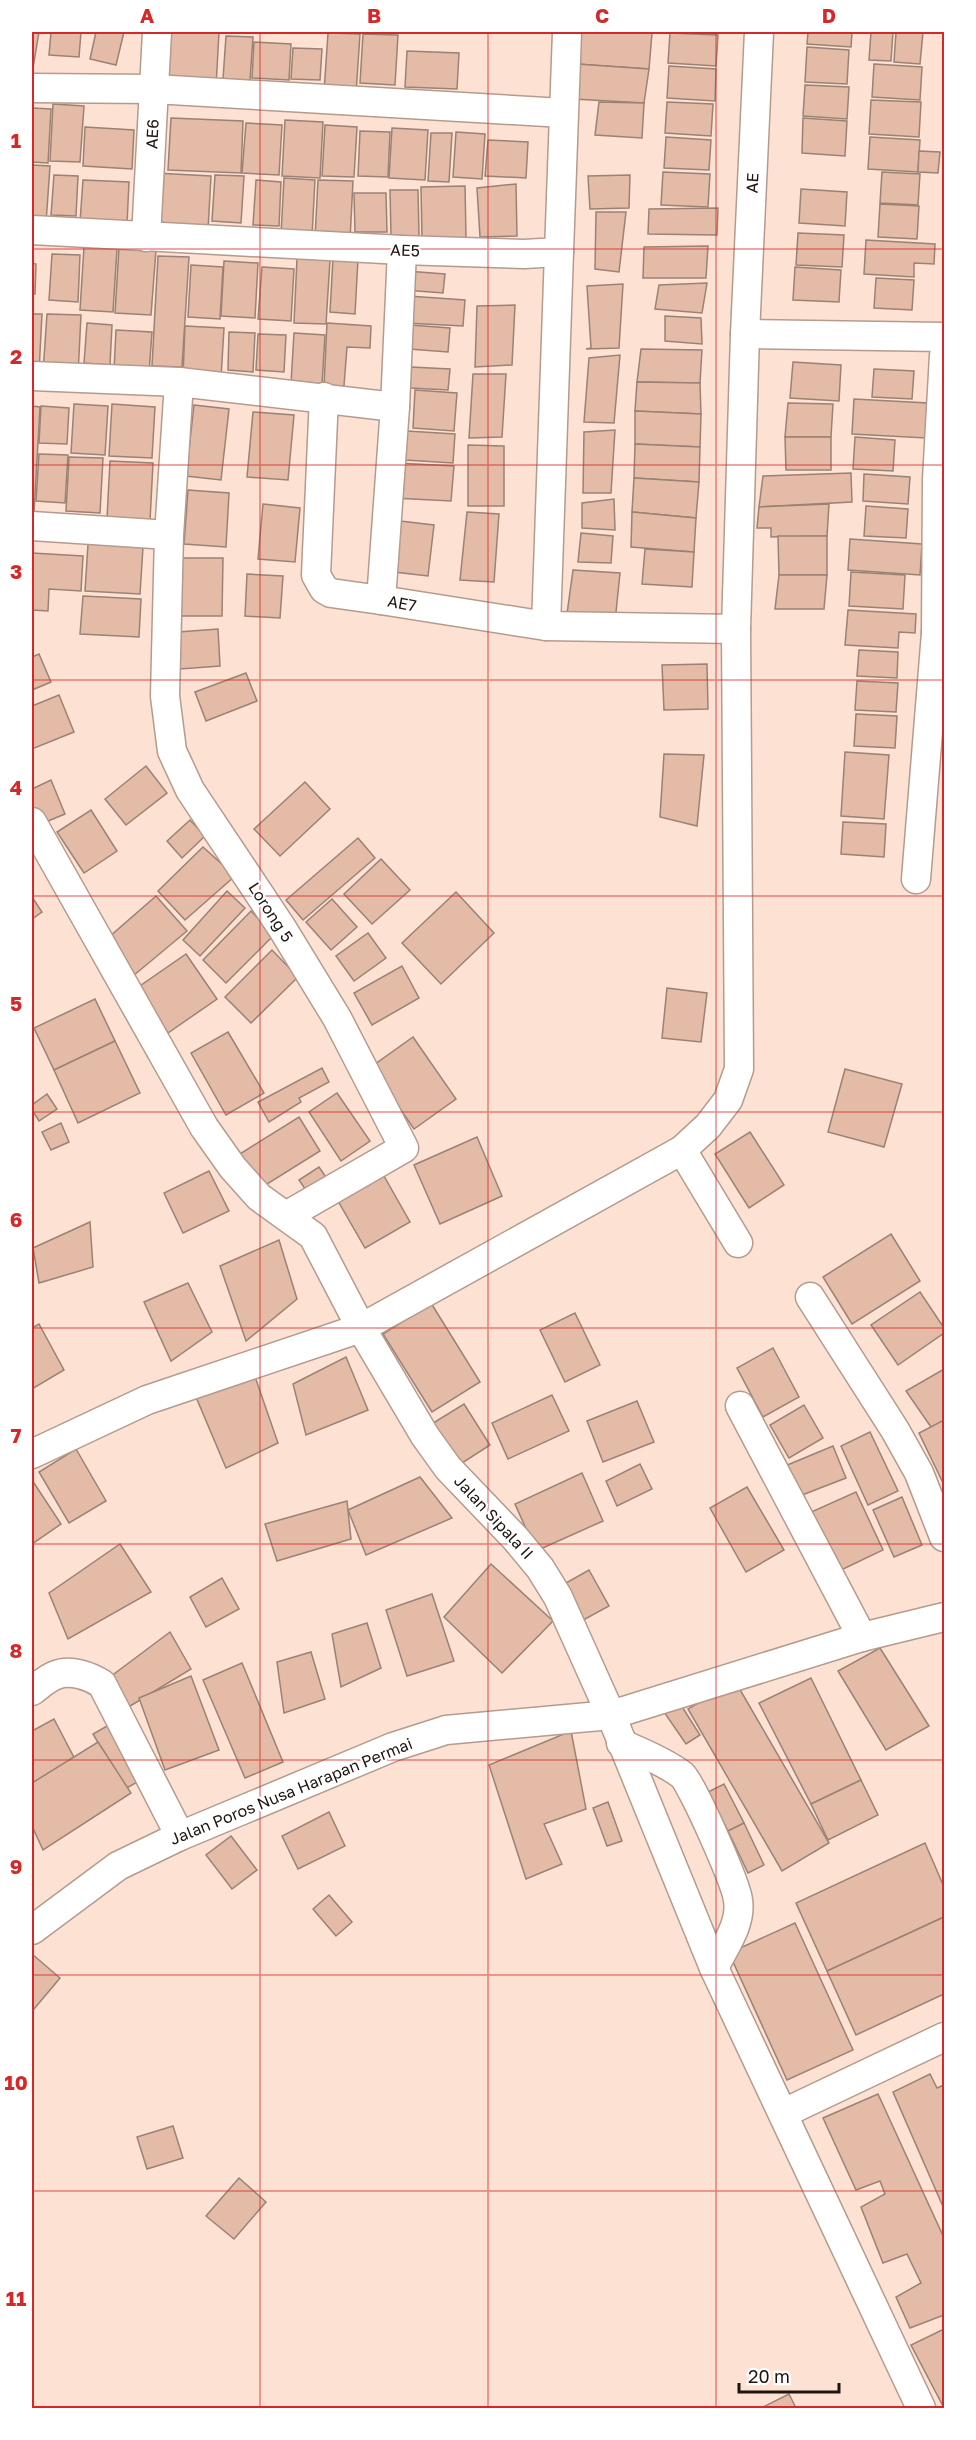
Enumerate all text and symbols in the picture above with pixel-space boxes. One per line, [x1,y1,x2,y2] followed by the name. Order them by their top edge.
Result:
[140,3,154,27] text: A
[367,3,381,27] text: B
[595,3,609,27] text: C
[822,3,836,27] text: D
[141,118,163,150] street label: AE6
[11,128,21,152] text: 1
[741,172,763,194] street label: AE
[390,239,420,261] street label: AE5
[10,344,22,368] text: 2
[10,559,22,583] text: 3
[386,590,418,616] street label: AE7
[10,775,22,799] text: 4
[244,878,298,946] street label: Lorong 5
[10,991,22,1015] text: 5
[10,1207,22,1231] text: 6
[11,1423,22,1447] text: 7
[450,1471,538,1563] street label: Jalan Sipala II
[10,1638,22,1662] text: 8
[167,1733,415,1849] street label: Jalan Poros Nusa Harapan Permai
[10,1854,22,1878] text: 9
[4,2070,28,2094] text: 10
[6,2286,26,2310] text: 11
[739,2356,840,2394] scale bar
[748,2365,790,2387] text: 20 m

